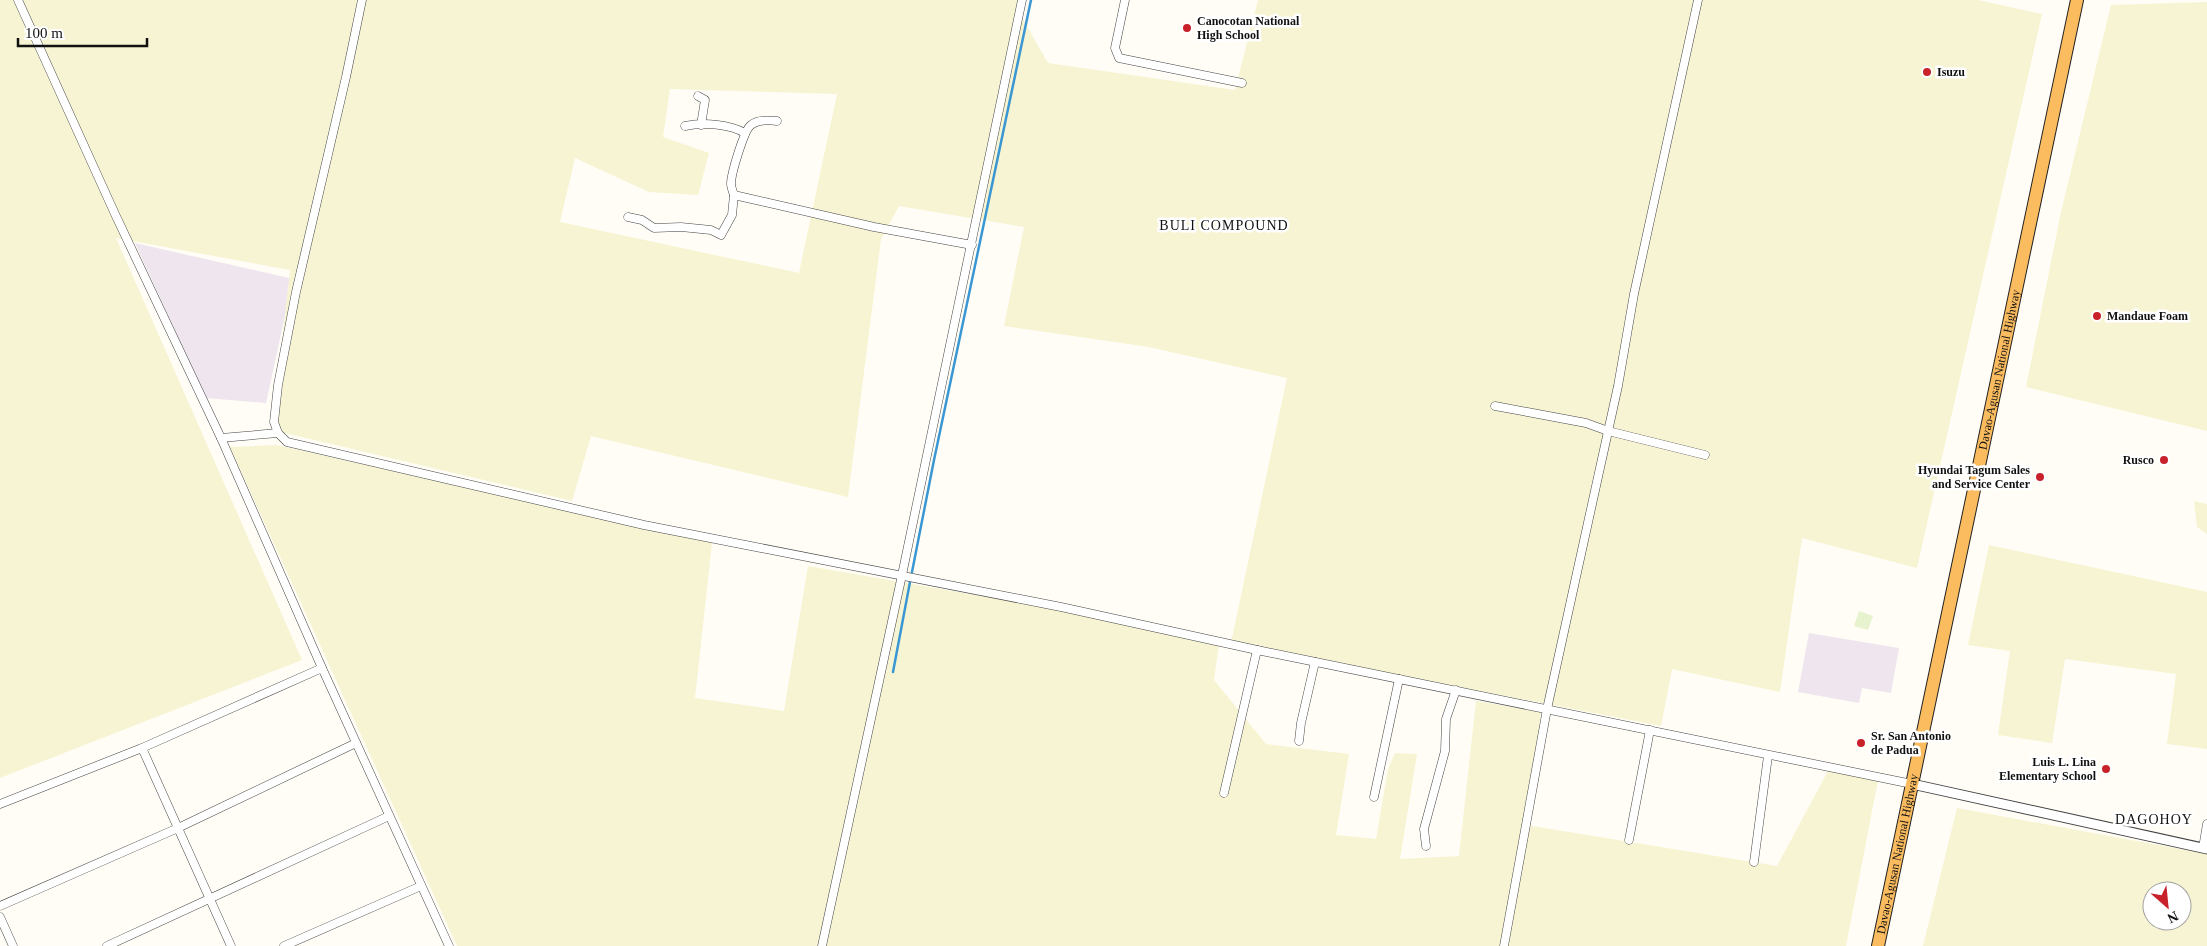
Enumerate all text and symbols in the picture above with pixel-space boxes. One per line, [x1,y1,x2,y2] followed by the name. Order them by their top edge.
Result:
[1197,14,1300,42] place label: Canocotan National High School
[18,15,146,47] scale bar
[1181,22,1193,34] marker: Canocotan National High School
[25,25,63,41] text: 100 m
[1937,65,1965,79] place label: Isuzu
[1921,66,1933,78] marker: Isuzu
[1159,218,1289,233] district label: BULI COMPOUND
[1976,288,2023,451] street label: Davao-Agusan National Highway
[2107,309,2188,323] place label: Mandaue Foam
[2091,310,2103,322] marker: Mandaue Foam
[2123,453,2154,467] place label: Rusco
[2158,454,2170,466] marker: Rusco
[1918,463,2031,491] place label: Hyundai Tagum Sales and Service Center
[2034,471,2046,483] marker: Hyundai Tagum Sales and Service Center
[1871,729,1951,757] place label: Sr. San Antonio de Padua
[1855,737,1867,749] marker: Sr. San Antonio de Padua
[1999,755,2097,783] place label: Luis L. Lina Elementary School
[2100,763,2112,775] marker: Luis L. Lina Elementary School
[1874,773,1921,935] street label: Davao-Agusan National Highway
[2115,812,2193,827] district label: DAGOHOY
[2142,881,2192,931] north arrow
[2165,908,2181,926] text: N

